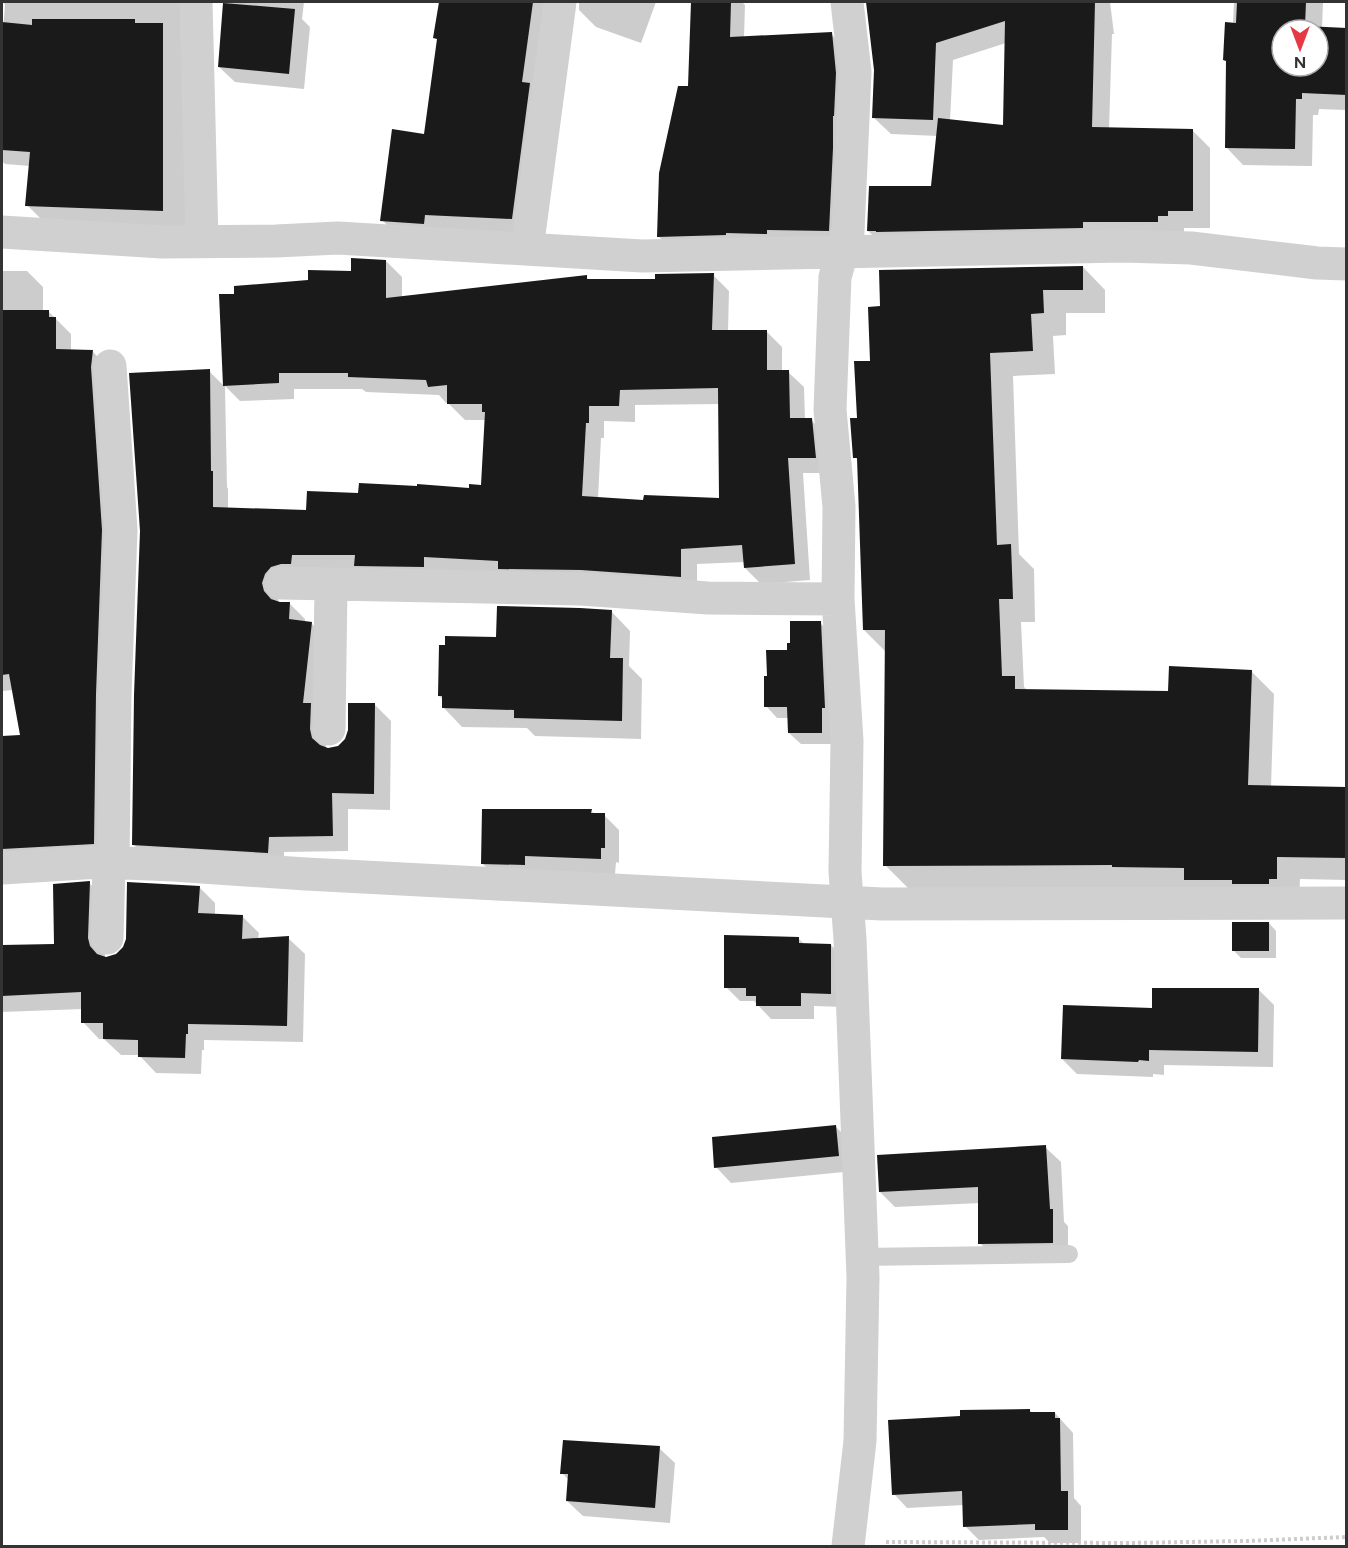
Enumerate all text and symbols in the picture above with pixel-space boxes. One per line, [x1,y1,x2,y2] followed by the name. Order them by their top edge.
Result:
[1270,18,1330,78] north arrow
[1294,53,1306,72] text: N

